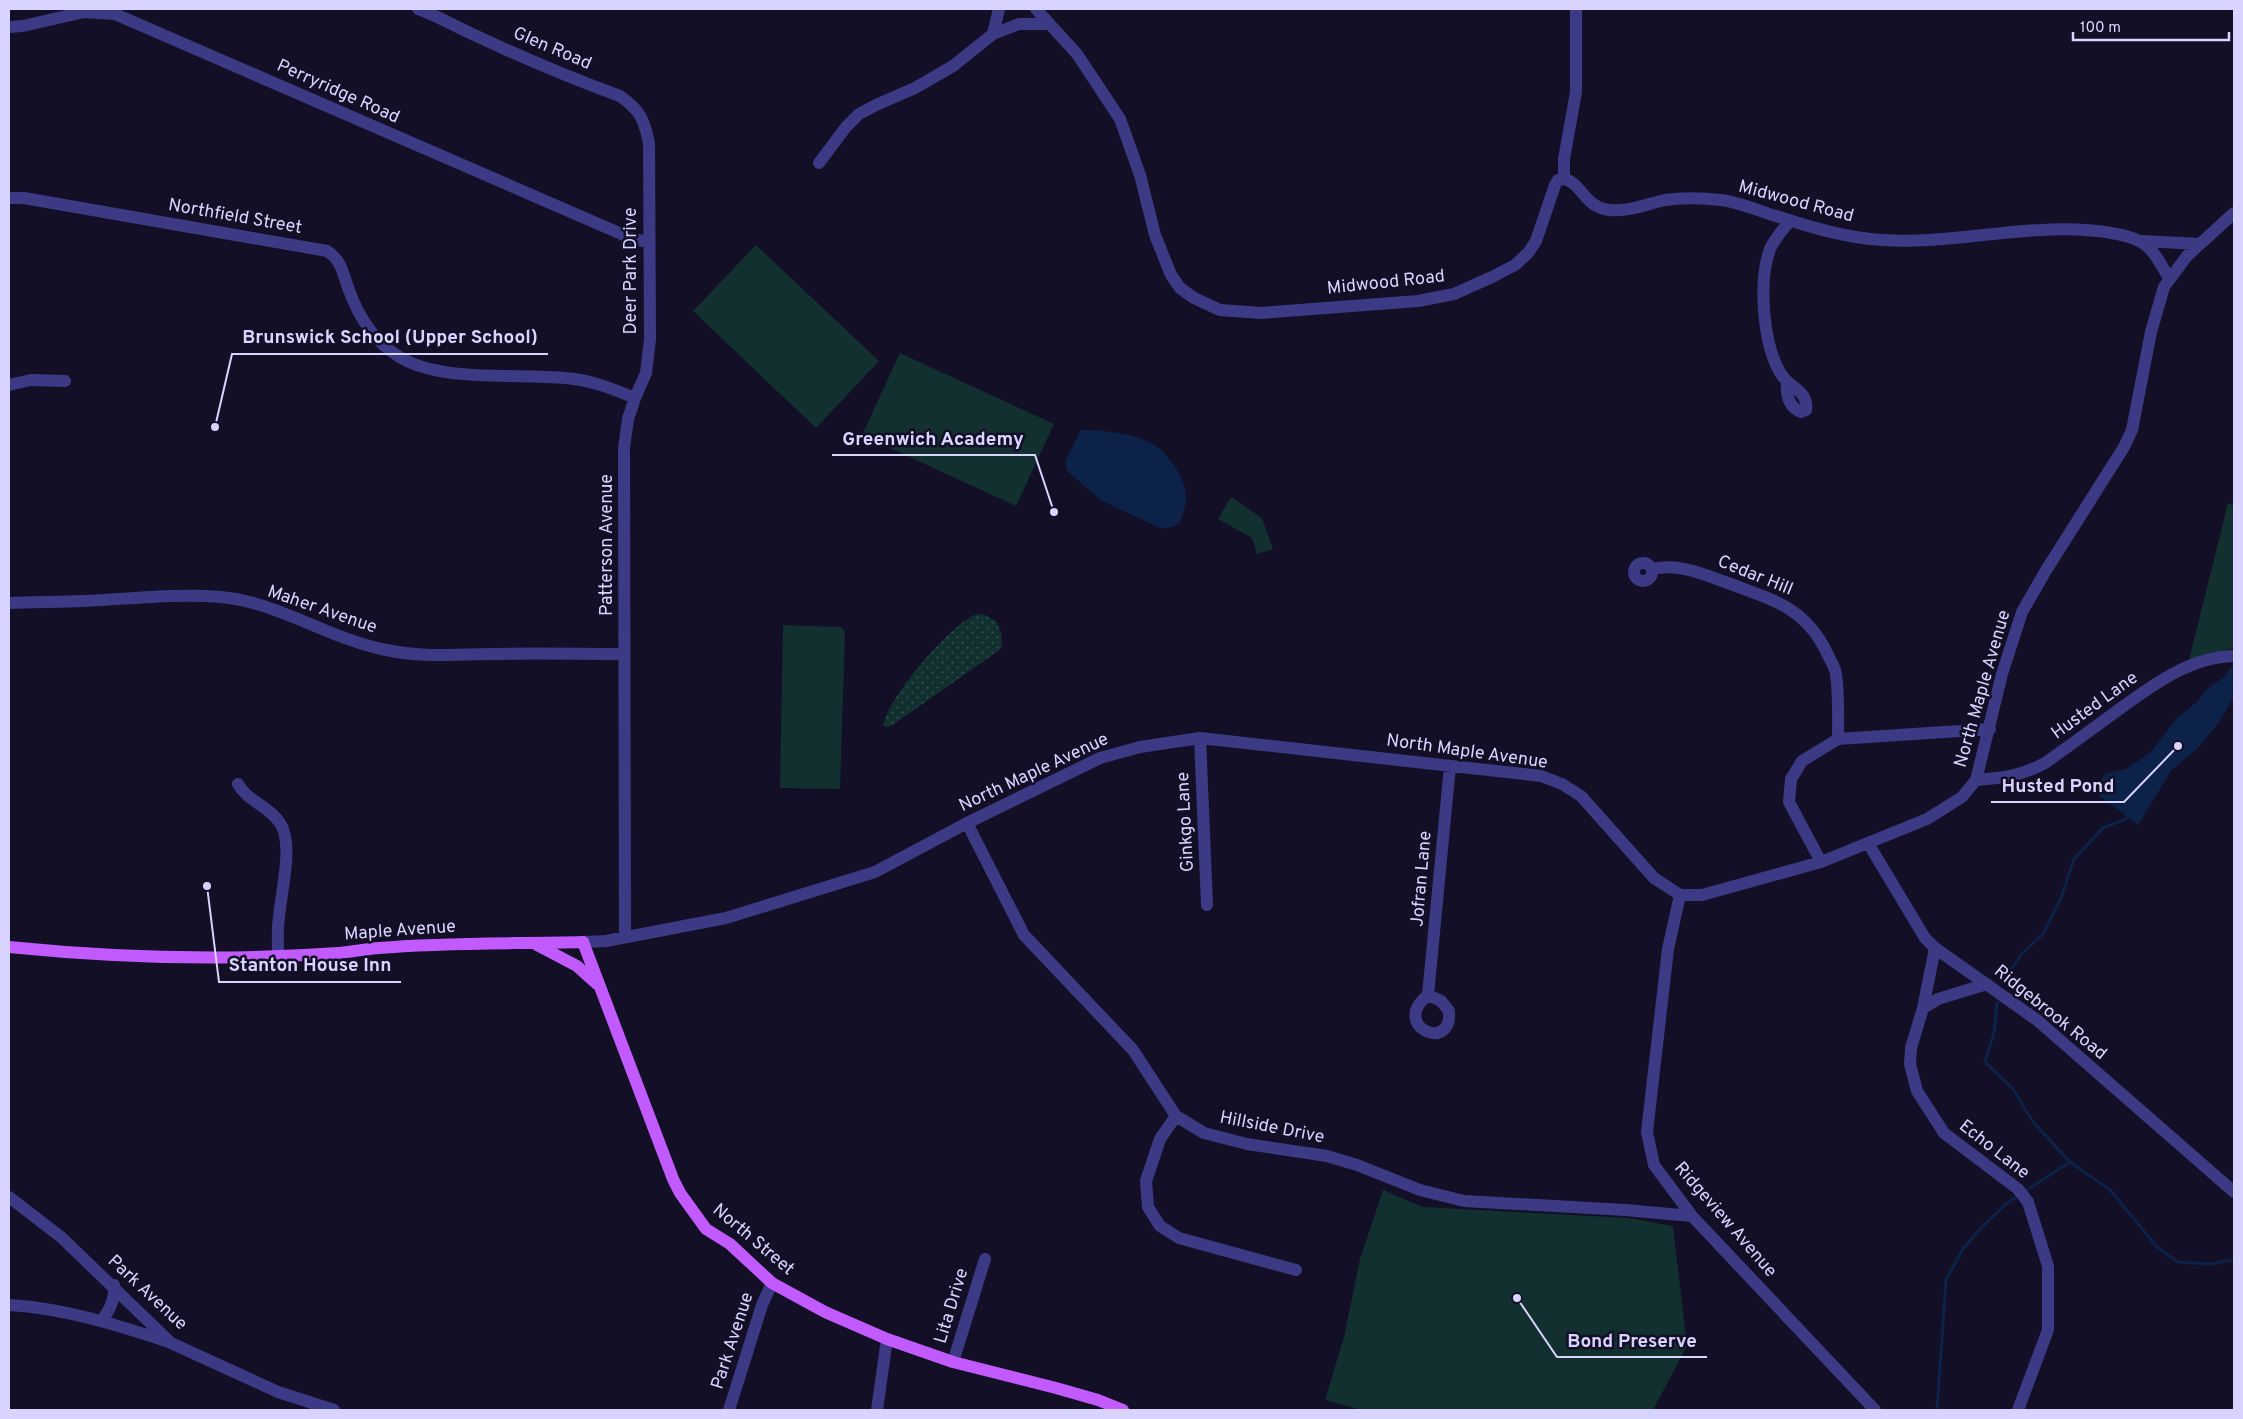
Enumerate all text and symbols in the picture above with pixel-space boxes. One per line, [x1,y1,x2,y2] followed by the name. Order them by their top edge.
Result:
[2073,10,2229,42] scale bar
[2080,19,2121,38] text: 100 m
[509,22,595,76] street label: Glen Road
[273,55,403,129] street label: Perryridge Road
[1736,176,1856,228] street label: Midwood Road
[166,194,304,240] street label: Northfield Street
[620,207,643,335] street label: Deer Park Drive
[1326,265,1446,301] street label: Midwood Road
[232,320,548,354] callout: Brunswick School (Upper School)
[242,326,538,350] text: Brunswick School (Upper School)
[832,421,1035,455] callout: Greenwich Academy
[842,428,1024,452] text: Greenwich Academy
[596,474,619,616] street label: Patterson Avenue
[1714,550,1796,602] street label: Cedar Hill
[264,581,380,639] street label: Maher Avenue
[1950,608,2016,770] street label: North Maple Avenue
[2047,667,2143,745] street label: Husted Lane
[955,728,1113,818] street label: North Maple Avenue
[1385,729,1549,775] street label: North Maple Avenue
[1991,768,2124,802] callout: Husted Pond
[1172,771,1200,873] street label: Ginkgo Lane
[2002,775,2114,799] text: Husted Pond
[1406,830,1438,928] street label: Jofran Lane
[343,916,457,946] street label: Maple Avenue
[219,948,401,982] callout: Stanton House Inn
[229,954,391,978] text: Stanton House Inn
[1989,960,2111,1066] street label: Ridgebrook Road
[1218,1107,1326,1149] street label: Hillside Drive
[1954,1115,2034,1185] street label: Echo Lane
[1668,1157,1782,1283] street label: Ridgeview Avenue
[707,1199,799,1281] street label: North Street
[102,1250,192,1336] street label: Park Avenue
[930,1266,974,1346] street label: Lita Drive
[706,1289,760,1393] street label: Park Avenue
[1557,1323,1707,1357] callout: Bond Preserve
[1567,1330,1697,1354] text: Bond Preserve

